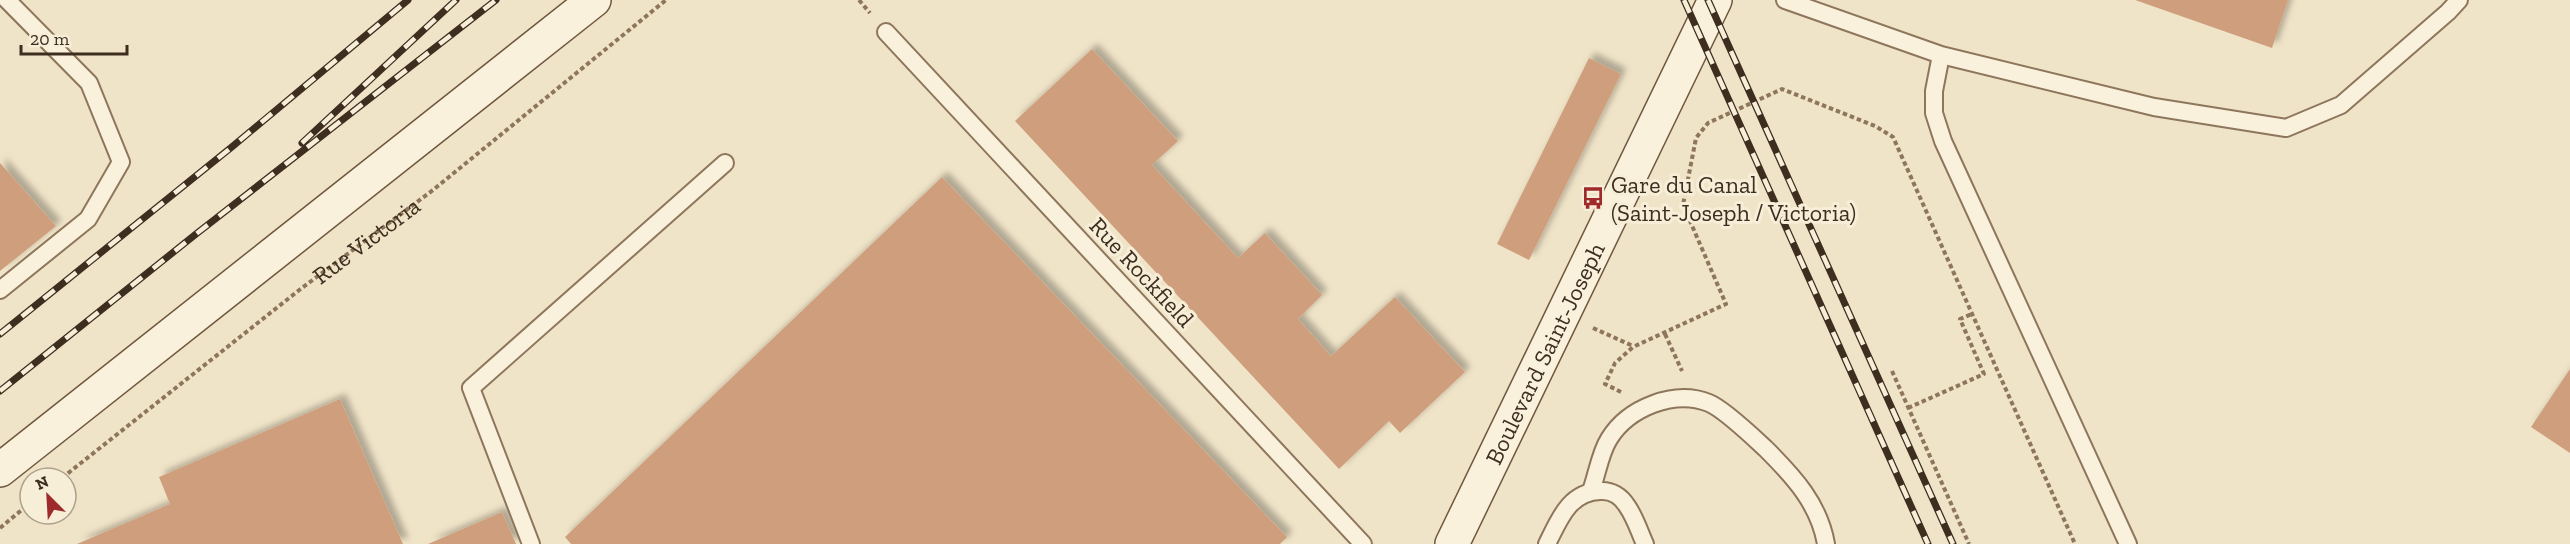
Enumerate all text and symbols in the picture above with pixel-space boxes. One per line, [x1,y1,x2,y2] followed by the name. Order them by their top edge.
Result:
[21,18,128,56] scale bar
[30,28,70,50] text: 20 m
[1611,170,1856,227] place label: Gare du Canal (Saint-Joseph / Victoria)
[1580,185,1606,211] bus stop icon: Gare du Canal (Saint-Joseph / Victoria)
[307,190,426,290] street label: Rue Victoria
[1084,211,1200,333] street label: Rue Rockfield
[1478,237,1610,469] street label: Boulevard Saint-Joseph
[18,466,78,526] north arrow
[33,472,52,494] text: N

